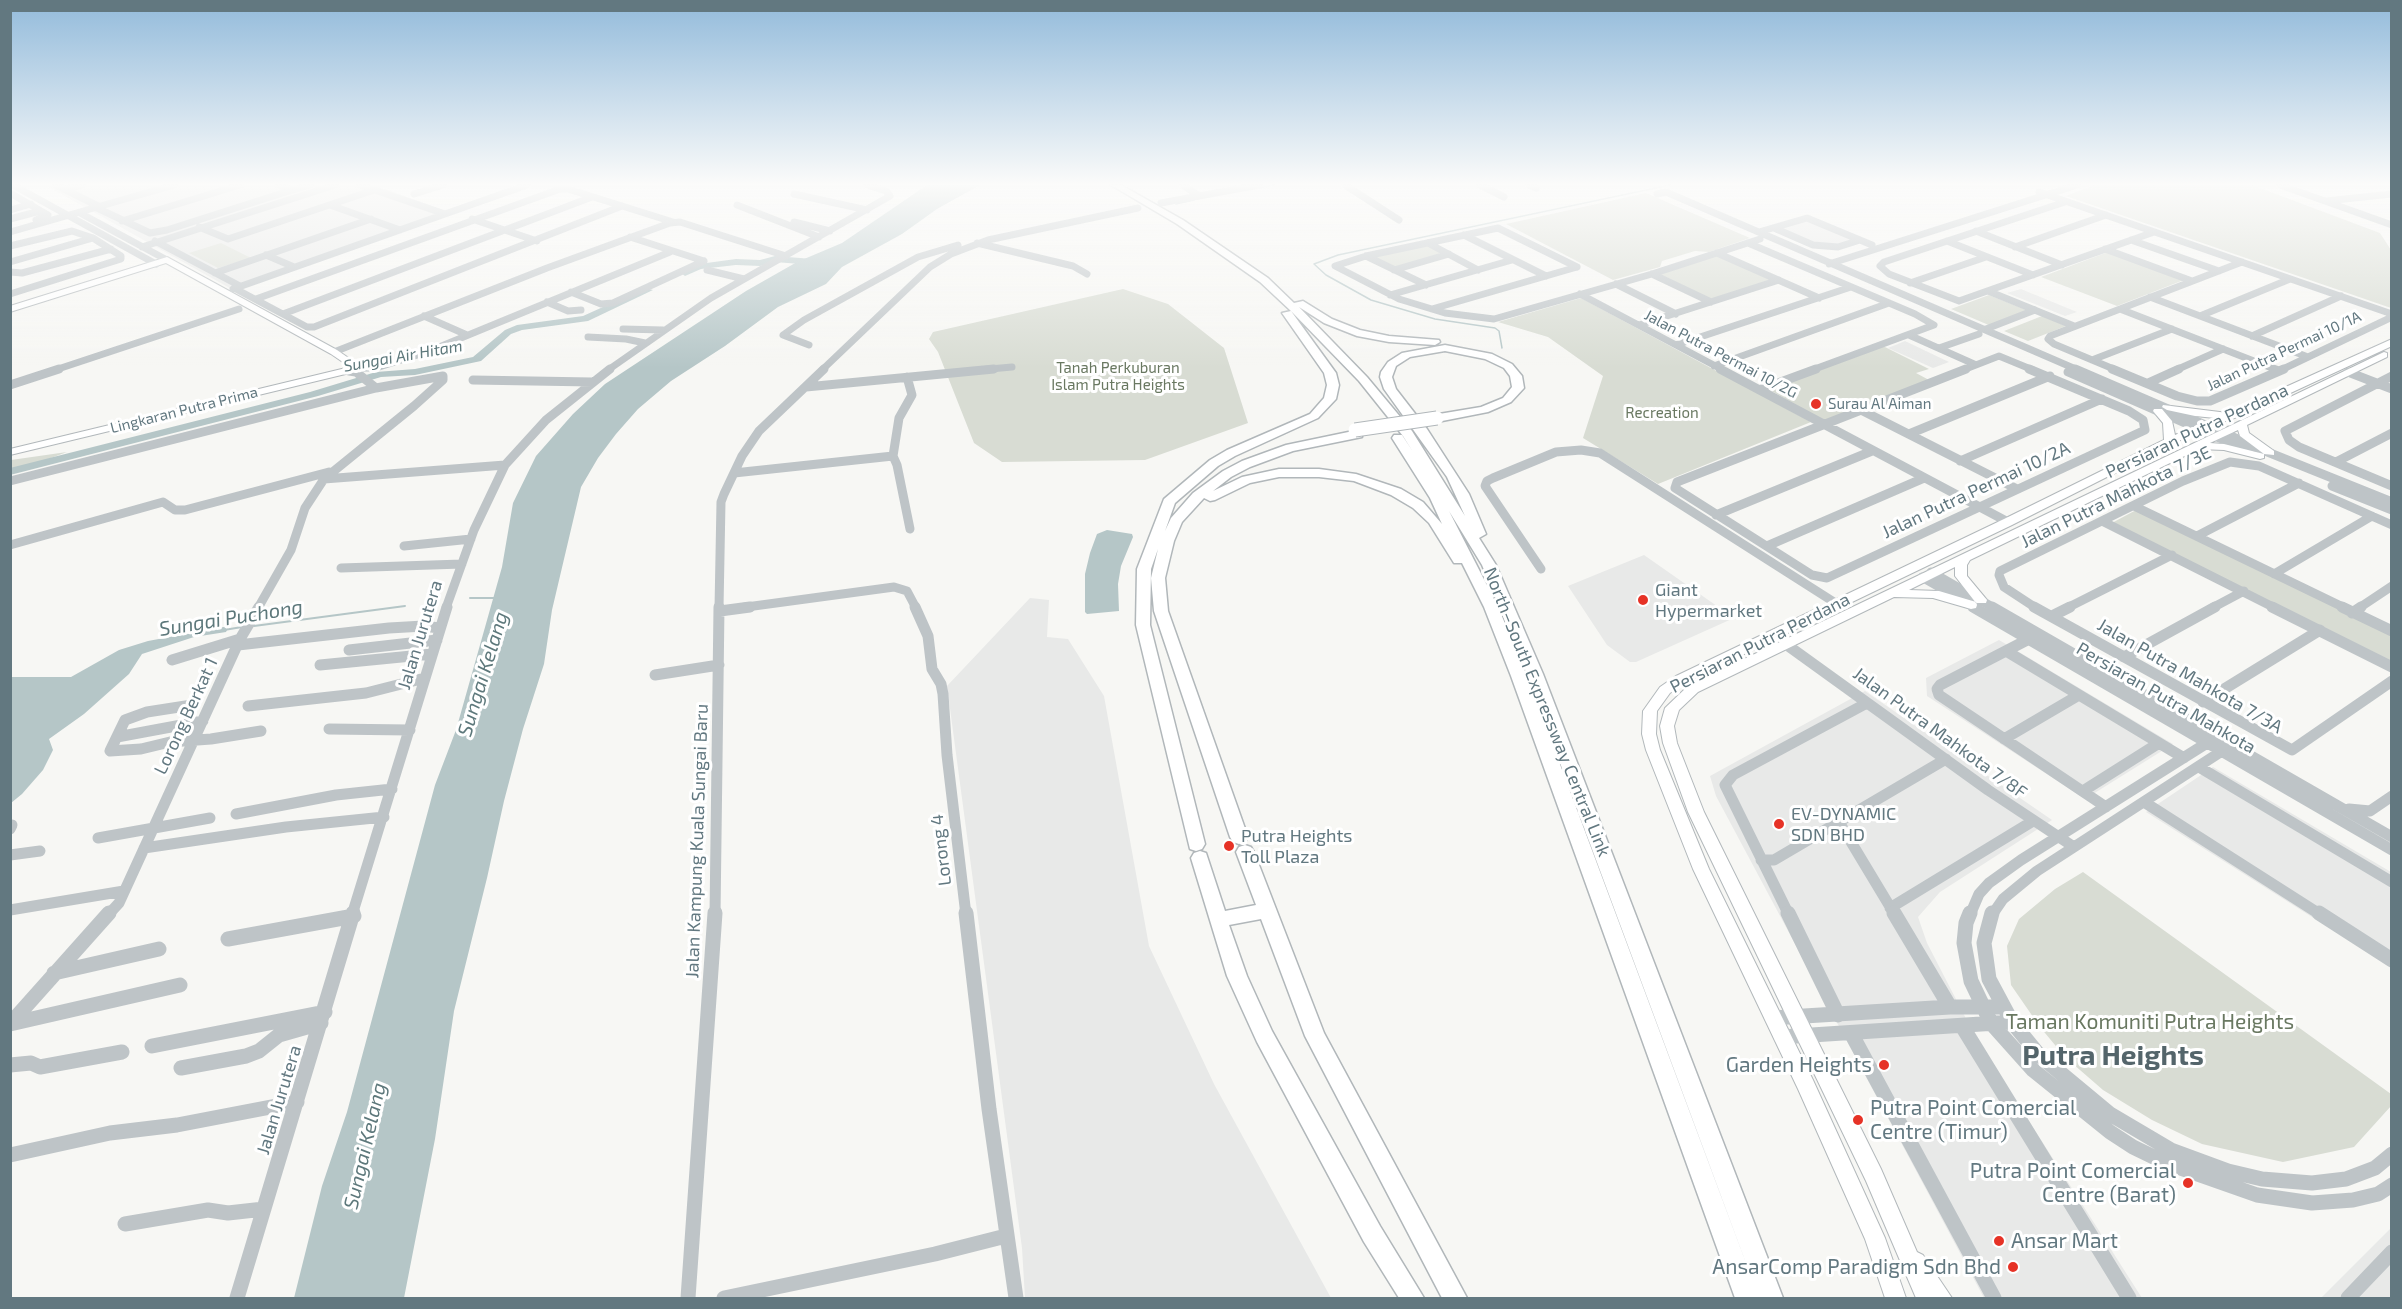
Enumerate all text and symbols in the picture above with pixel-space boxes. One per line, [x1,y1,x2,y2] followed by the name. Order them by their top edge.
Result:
[1641,306,1801,402] street label: Jalan Putra Permai 10/2G
[2204,307,2364,395] street label: Jalan Putra Permai 10/1A
[342,336,464,376] water label: Sungai Air Hitam
[1051,359,1185,394] park label: Tanah Perkuburan Islam Putra Heights
[2102,379,2292,483] street label: Persiaran Putra Perdana
[108,383,260,437] street label: Lingkaran Putra Prima
[1828,395,1931,413] place label: Surau Al Aiman
[1809,397,1823,411] marker: Surau Al Aiman
[1625,404,1699,422] park label: Recreation
[1879,437,2073,543] street label: Jalan Putra Permai 10/2A
[2017,441,2215,553] street label: Jalan Putra Mahkota 7/3E
[1479,564,1615,860] street label: North–South Expressway Central Link
[393,578,447,692] street label: Jalan Jurutera
[1655,579,1762,622] place label: Giant Hypermarket
[1666,588,1854,698] street label: Persiaran Putra Perdana
[1636,593,1650,607] marker: Giant Hypermarket
[157,595,305,641] water label: Sungai Puchong
[453,609,513,739] water label: Sungai Kelang
[2094,614,2286,738] street label: Jalan Putra Mahkota 7/3A
[2073,638,2259,758] street label: Persiaran Putra Mahkota
[150,654,222,778] street label: Lorong Berkat 1
[1849,663,2031,803] street label: Jalan Putra Mahkota 7/8F
[681,703,713,979] street label: Jalan Kampung Kuala Sungai Baru
[1791,803,1896,846] place label: EV-DYNAMIC SDN BHD
[926,813,956,887] street label: Lorong 4
[1772,817,1786,831] marker: EV-DYNAMIC SDN BHD
[1241,825,1353,868] place label: Putra Heights Toll Plaza
[1222,839,1236,853] marker: Putra Heights Toll Plaza
[2006,1009,2294,1035] park label: Taman Komuniti Putra Heights
[2022,1039,2204,1073] district label: Putra Heights
[252,1043,306,1157] street label: Jalan Jurutera
[1726,1052,1872,1078] place label: Garden Heights
[1877,1058,1891,1072] marker: Garden Heights
[339,1080,391,1212] water label: Sungai Kelang
[1870,1095,2076,1145] place label: Putra Point Comercial Centre (Timur)
[1851,1113,1865,1127] marker: Putra Point Comercial Centre (Timur)
[1970,1158,2176,1208] place label: Putra Point Comercial Centre (Barat)
[2181,1176,2195,1190] marker: Putra Point Comercial Centre (Barat)
[2011,1228,2118,1254] place label: Ansar Mart
[1992,1234,2006,1248] marker: Ansar Mart
[1712,1254,2001,1280] place label: AnsarComp Paradigm Sdn Bhd
[2006,1260,2020,1274] marker: AnsarComp Paradigm Sdn Bhd

